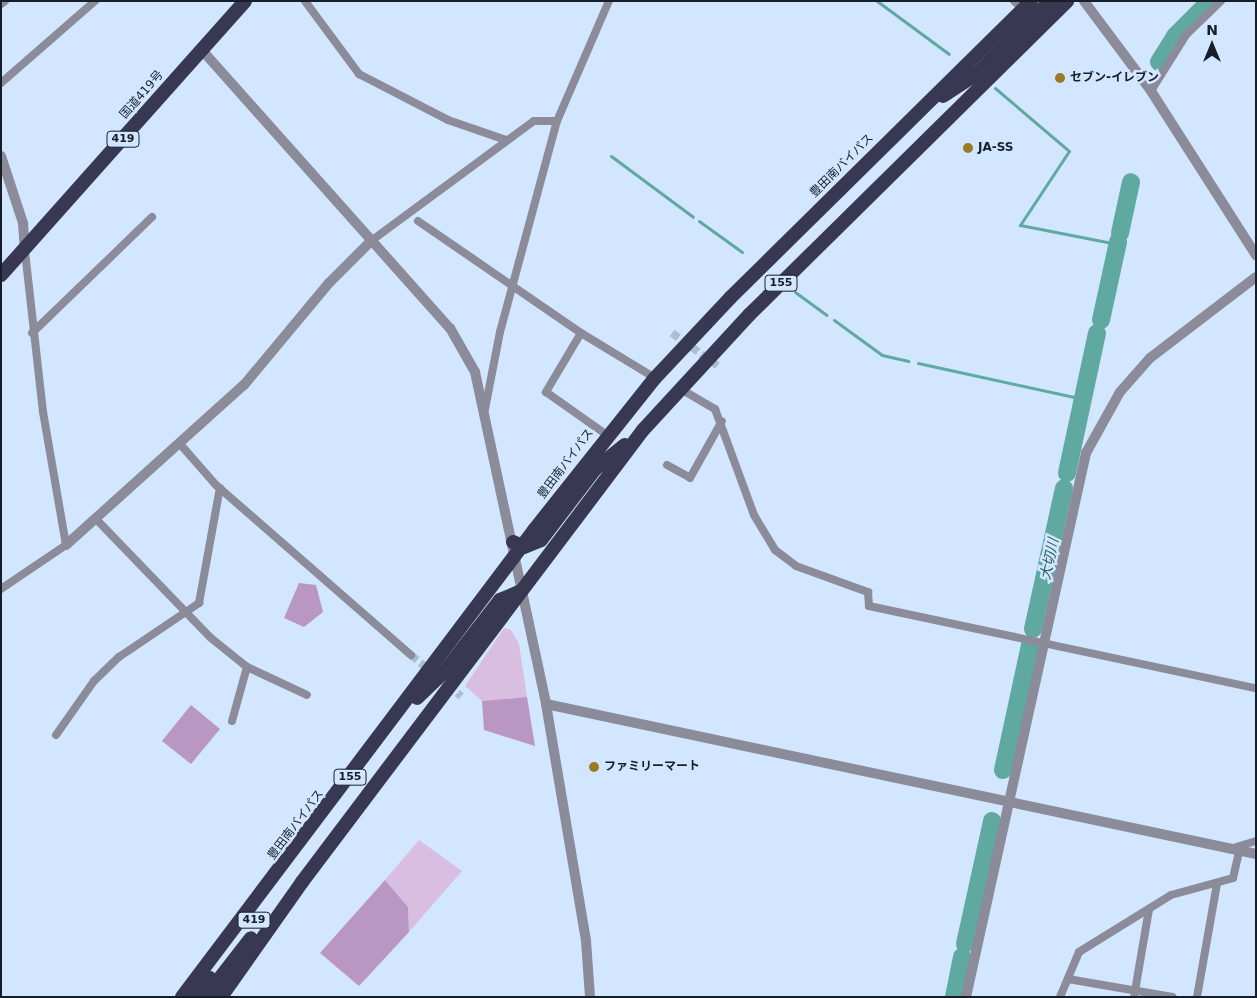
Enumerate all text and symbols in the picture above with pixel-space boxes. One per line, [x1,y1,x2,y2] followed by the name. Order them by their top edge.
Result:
[1187,20,1237,70] north arrow
[1206,22,1218,38] text: N
[117,68,167,122] street label: 国道419号
[1070,71,1159,85] place label: セブン-イレブン
[1054,72,1066,84] marker: セブン-イレブン
[106,130,140,148] road number: 419
[807,131,877,201] street label: 豊田南バイパス
[978,141,1013,155] place label: JA-SS
[962,142,974,154] marker: JA-SS
[764,274,798,292] road number: 155
[535,426,597,502] street label: 豊田南バイパス
[1036,537,1062,581] water label: 大切川
[604,760,700,774] place label: ファミリーマート
[588,761,600,773] marker: ファミリーマート
[332,769,368,786] road number: 155
[265,787,327,863] street label: 豊田南バイパス
[236,912,272,928] road number: 419

